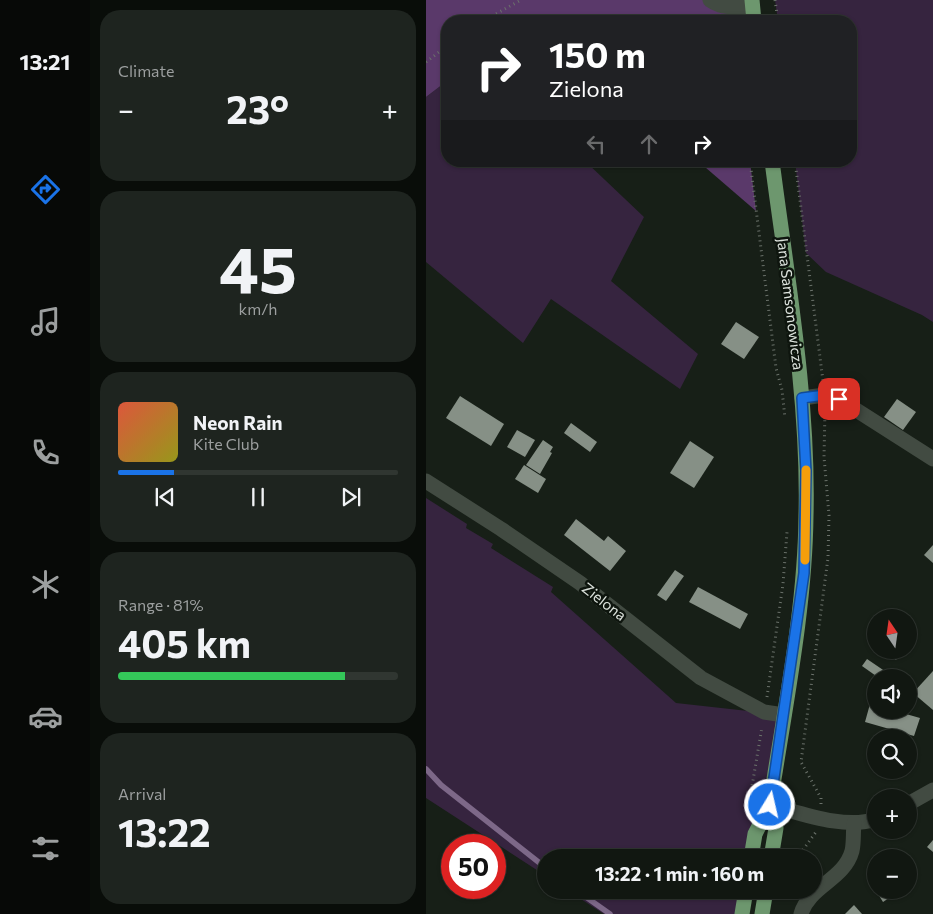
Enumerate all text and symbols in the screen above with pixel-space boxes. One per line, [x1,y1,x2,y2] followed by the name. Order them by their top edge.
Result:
[549,32,646,75] text: 150 m
[466,35,531,100] icon: right
[19,48,71,75] text: 13:21
[118,61,174,80] text: Climate
[549,75,624,102] text: Zielona
[226,85,289,132] text: 23°
[118,92,134,126] text: −
[382,92,398,126] text: +
[582,130,610,158] icon: left
[635,130,663,158] icon: ahead
[688,130,716,158] icon: right
[28,172,63,207] icon: directions
[219,227,297,306] text: 45
[774,237,808,371] street label: Jana Samsonowicza
[239,299,277,318] text: km/h
[28,304,63,339] icon: music
[818,378,860,420] pin
[825,385,853,413] icon: arrive
[193,411,283,434] text: Neon Rain
[193,434,259,453] text: Kite Club
[28,435,63,470] icon: phone
[151,483,179,511] icon: previous
[244,483,272,511] icon: pause
[337,483,365,511] icon: next
[28,567,63,602] icon: climate
[579,578,630,624] street label: Zielona
[118,595,204,614] text: Range · 81%
[867,609,917,659] north arrow
[867,609,917,899] map controls
[118,619,251,666] text: 405 km
[867,669,917,719] button: sound
[28,699,63,734] icon: car
[867,729,917,779] button: search
[743,778,795,830] position arrow
[118,784,166,803] text: Arrival
[867,789,917,839] button: +
[118,808,211,855] text: 13:22
[28,831,63,866] icon: filters
[441,834,506,899] speed limit sign: 50
[867,849,917,899] button: −
[595,862,764,885] text: 13:22 · 1 min · 160 m

